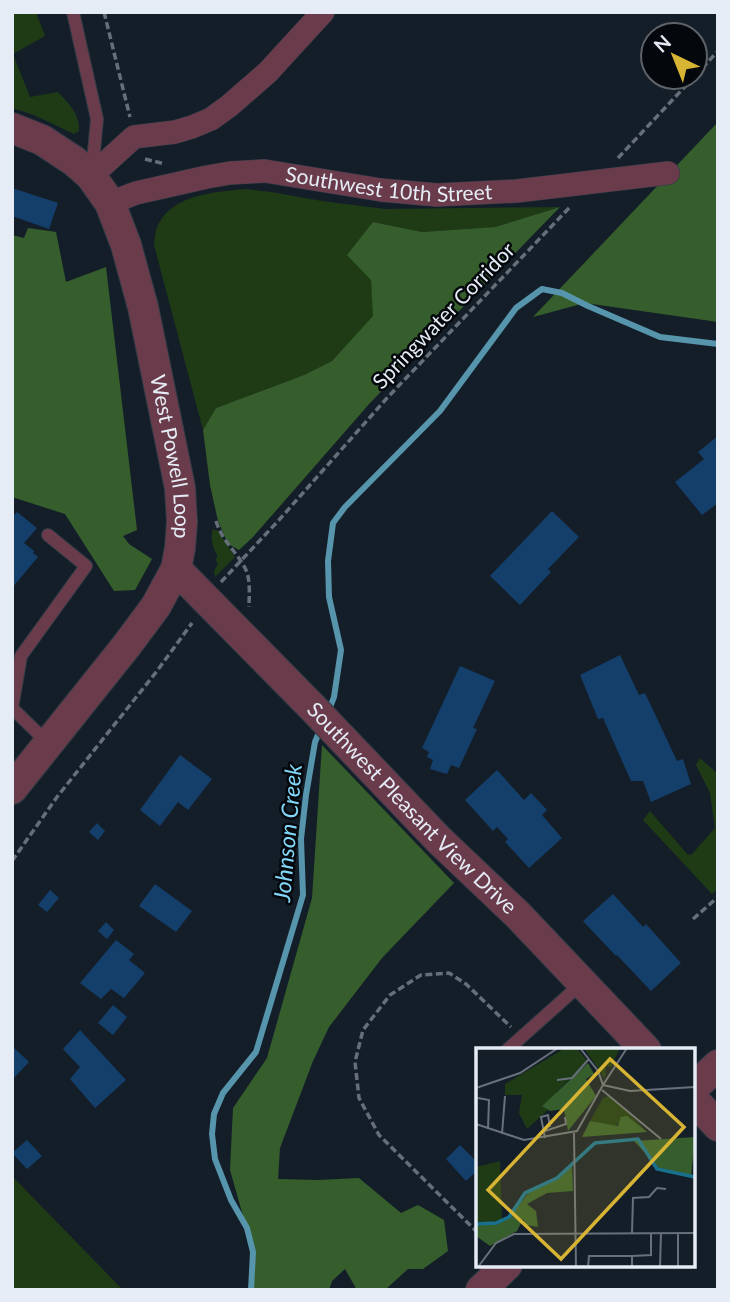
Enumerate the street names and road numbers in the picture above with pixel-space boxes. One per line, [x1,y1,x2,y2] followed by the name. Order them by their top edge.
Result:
[284,161,493,206] street label: Southwest 10th Street
[367,236,519,393] street label: Springwater Corridor
[146,372,196,540] street label: West Powell Loop
[303,696,523,918] street label: Southwest Pleasant View Drive

